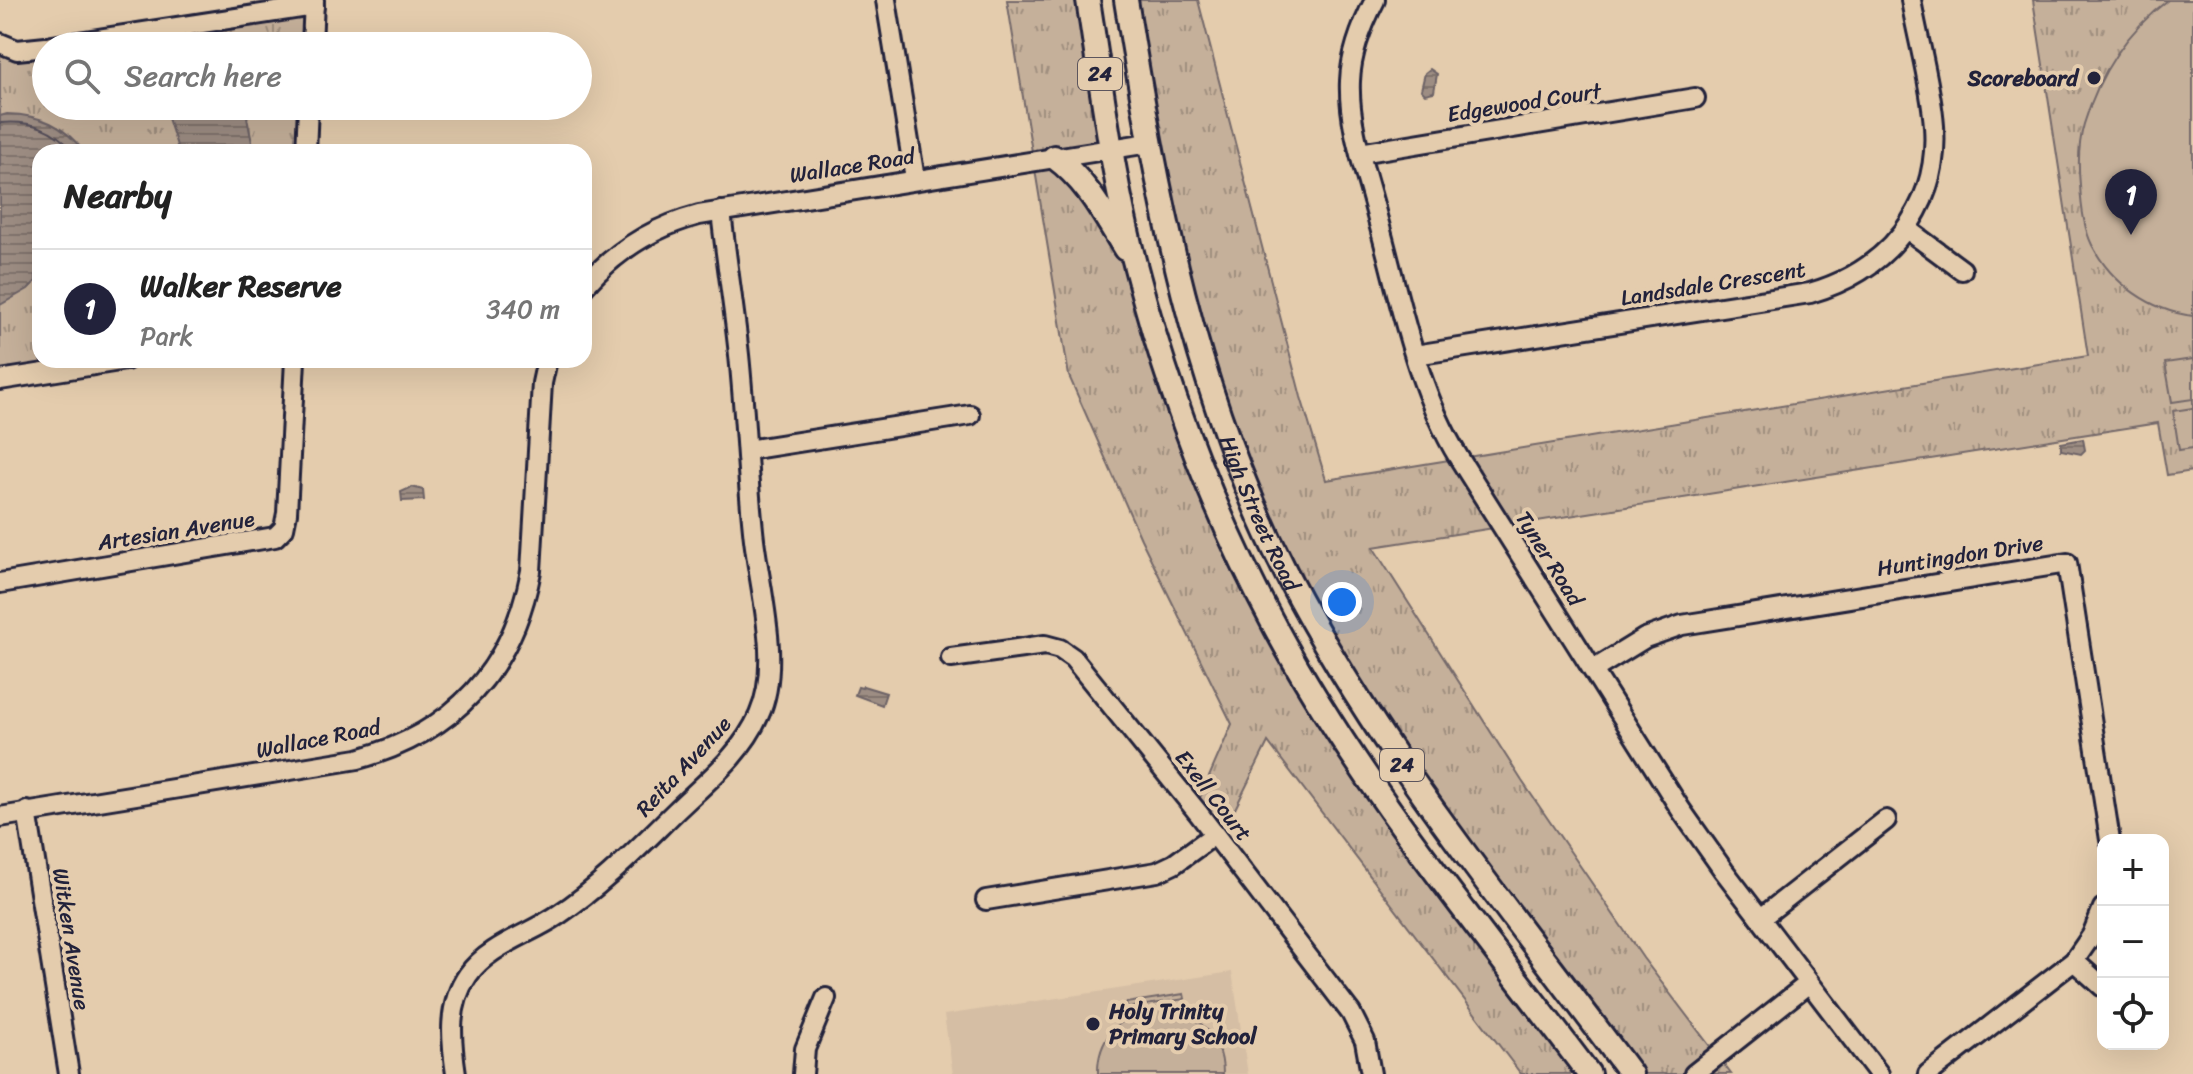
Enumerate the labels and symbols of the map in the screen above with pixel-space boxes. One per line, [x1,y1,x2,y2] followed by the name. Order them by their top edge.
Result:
[1078,58,1122,90] road number: 24
[1966,59,2080,98] place label: Scoreboard
[2085,69,2103,87] marker: Scoreboard
[1444,71,1605,134] street label: Edgewood Court
[787,136,919,195] street label: Wallace Road
[2105,169,2157,235] pin: 1
[1618,250,1809,317] street label: Landsdale Crescent
[1208,430,1312,599] street label: High Street Road
[94,499,258,562] street label: Artesian Avenue
[1505,503,1595,615] street label: Tyner Road
[1874,523,2046,588] street label: Huntingdon Drive
[1322,582,1362,622] your location
[626,706,741,826] street label: Reita Avenue
[253,707,385,770] street label: Wallace Road
[1165,741,1263,850] street label: Exell Court
[1380,749,1424,781] road number: 24
[41,865,102,1013] street label: Witken Avenue
[1108,992,1258,1056] place label: Holy Trinity Primary School
[1084,1015,1102,1033] marker: Holy Trinity Primary School

